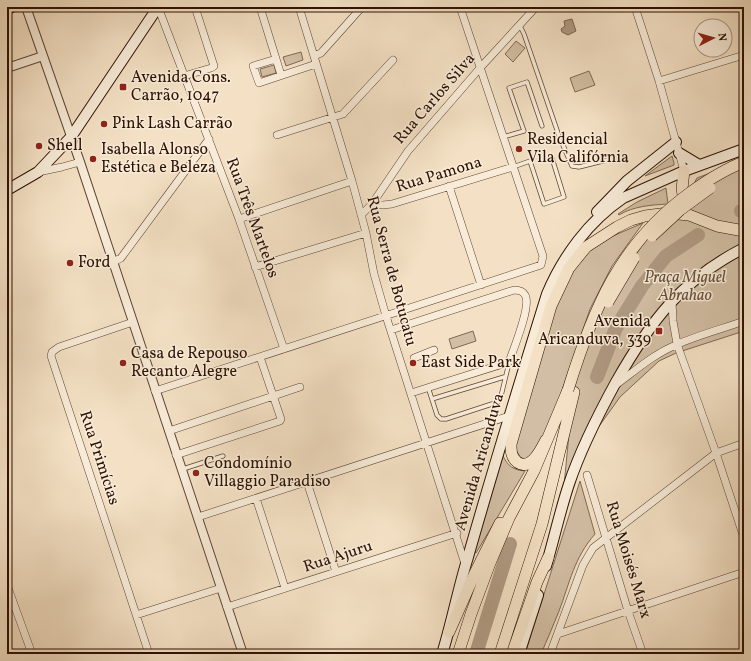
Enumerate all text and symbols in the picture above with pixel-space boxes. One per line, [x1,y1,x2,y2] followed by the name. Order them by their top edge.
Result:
[693,18,733,58] north arrow
[714,32,729,42] text: N
[389,49,481,149] street label: Rua Carlos Silva
[131,67,231,107] place label: Avenida Cons. Carrão, 1047
[118,82,128,92] marker: Avenida Cons. Carrão, 1047
[112,113,232,135] place label: Pink Lash Carrão
[99,119,109,129] marker: Pink Lash Carrão
[527,129,629,169] place label: Residencial Vila Califórnia
[47,135,83,157] place label: Shell
[101,139,216,179] place label: Isabella Alonso Estética e Beleza
[34,141,44,151] marker: Shell
[514,144,524,154] marker: Residencial Vila Califórnia
[393,152,485,198] street label: Rua Pamona
[88,154,98,164] marker: Isabella Alonso Estética e Beleza
[220,155,284,281] street label: Rua Três Martelos
[360,193,422,349] street label: Rua Serra de Botucatu
[78,252,110,274] place label: Ford
[65,258,75,268] marker: Ford
[644,267,726,307] park label: Praça Miguel Abrahao
[538,311,651,351] place label: Avenida Aricanduva, 339
[654,326,664,336] marker: Avenida Aricanduva, 339
[131,343,248,383] place label: Casa de Repouso Recanto Alegre
[421,352,521,374] place label: East Side Park
[118,358,128,368] marker: Casa de Repouso Recanto Alegre
[408,358,418,368] marker: East Side Park
[450,391,510,533] street label: Avenida Aricanduva
[73,408,125,508] street label: Rua Primícias
[204,453,331,493] place label: Condomínio Villaggio Paradiso
[191,468,201,478] marker: Condomínio Villaggio Paradiso
[600,499,656,621] street label: Rua Moisés Marx
[301,535,375,579] street label: Rua Ajuru

